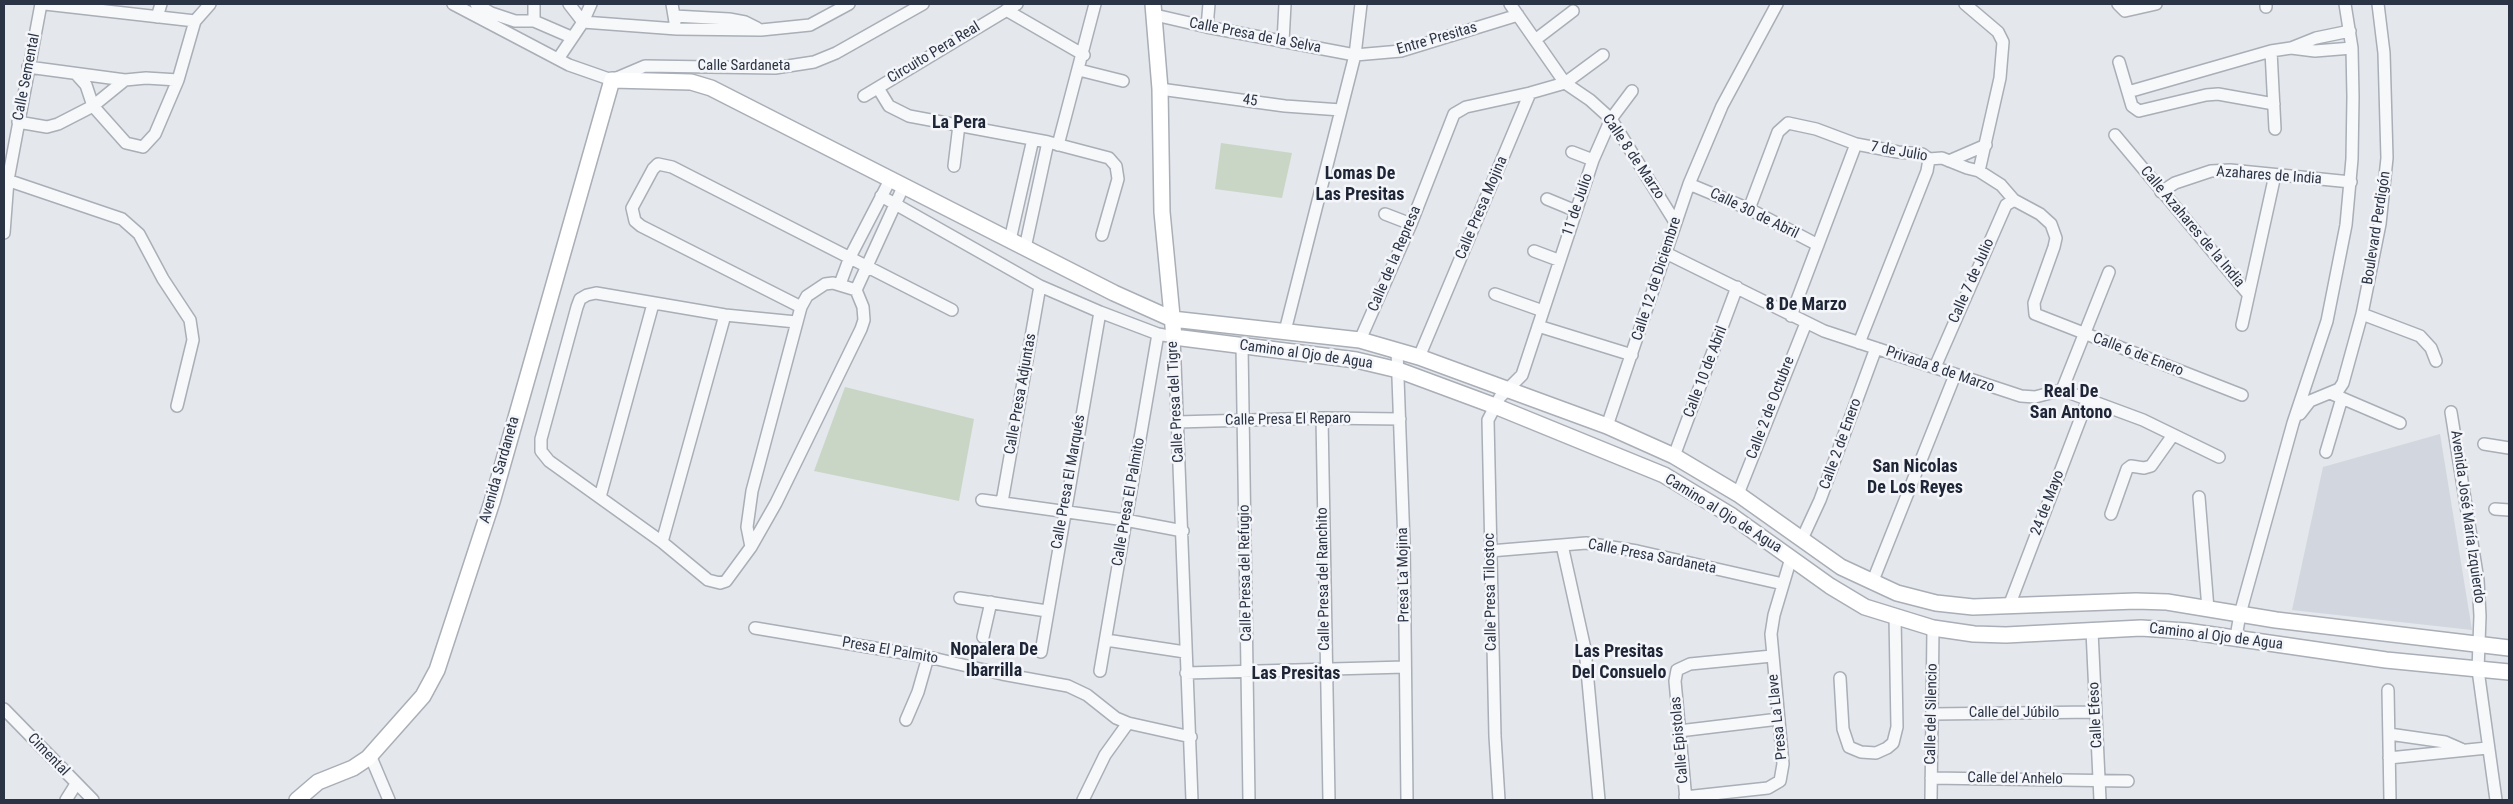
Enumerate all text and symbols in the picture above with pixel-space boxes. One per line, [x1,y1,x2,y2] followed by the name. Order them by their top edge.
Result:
[1188,14,1322,58] street label: Calle Presa de la Selva
[884,18,984,88] street label: Circuito Pera Real
[1395,19,1479,59] street label: Entre Presitas
[10,32,44,122] street label: Calle Semental
[698,57,790,75] street label: Calle Sardaneta
[1241,91,1259,111] street label: 45
[1598,111,1668,203] street label: Calle 8 de Marzo
[932,112,986,134] district label: La Pera
[1869,138,1929,166] street label: 7 de Julio
[1452,154,1512,262] street label: Calle Presa Mojina
[1316,163,1404,205] district label: Lomas De Las Presitas
[2136,163,2248,291] street label: Calle Azahares de la India
[2216,163,2322,189] street label: Azahares de India
[2359,170,2395,286] street label: Boulevard Perdigón
[1559,171,1597,239] street label: 11 de Julio
[1707,185,1801,243] street label: Calle 30 de Abril
[1365,204,1425,314] street label: Calle de la Represa
[1629,215,1685,343] street label: Calle 12 de Diciembre
[1945,236,1999,326] street label: Calle 7 de Julio
[1765,294,1847,316] district label: 8 De Marzo
[1680,324,1732,420] street label: Calle 10 de Abril
[2090,329,2186,381] street label: Calle 6 de Enero
[1001,332,1041,456] street label: Calle Presa Adjuntas
[1238,337,1374,373] street label: Camino al Ojo de Agua
[1164,341,1188,463] street label: Calle Presa del Tigre
[1883,343,1997,397] street label: Privada 8 de Marzo
[1743,354,1799,462] street label: Calle 2 de Octubre
[2030,381,2112,424] district label: Real De San Antono
[1816,396,1866,492] street label: Calle 2 de Enero
[1225,410,1351,430] street label: Calle Presa El Reparo
[1048,413,1090,551] street label: Calle Presa El Marqués
[476,414,524,526] street label: Avenida Sardaneta
[2446,429,2488,605] street label: Avenida José María Izquierdo
[1109,436,1149,568] street label: Calle Presa El Palmito
[1867,456,1963,498] district label: San Nicolas De Los Reyes
[2027,468,2069,538] street label: 24 de Mayo
[1661,471,1785,557] street label: Camino al Ojo de Agua
[1236,504,1256,642] street label: Calle Presa del Refugio
[1314,507,1334,651] street label: Calle Presa del Ranchito
[1394,527,1414,623] street label: Presa La Mojina
[1481,533,1501,651] street label: Calle Presa Tilostoc
[1586,536,1718,578] street label: Calle Presa Sardaneta
[2148,620,2284,654] street label: Camino al Ojo de Agua
[841,634,939,668] street label: Presa El Palmito
[950,639,1038,682] district label: Nopalera De Ibarrilla
[1572,641,1666,684] district label: Las Presitas Del Consuelo
[1252,663,1340,685] district label: Las Presitas
[1922,663,1942,765] street label: Calle del Silencio
[1765,673,1791,761] street label: Presa La Llave
[2085,681,2107,749] street label: Calle Efeso
[1667,696,1693,784] street label: Calle Epistolas
[1969,704,2059,722] street label: Calle del Júbilo
[23,730,73,780] street label: Cimental
[1967,769,2063,789] street label: Calle del Anhelo

